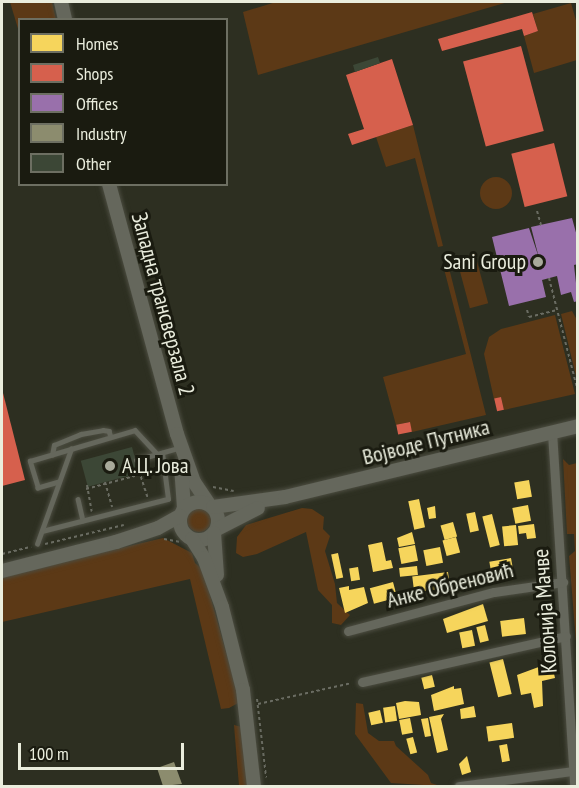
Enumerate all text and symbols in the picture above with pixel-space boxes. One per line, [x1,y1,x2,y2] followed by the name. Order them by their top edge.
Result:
[18,18,228,186] legend
[76,32,119,55] text: Homes
[76,62,113,85] text: Shops
[76,92,118,115] text: Offices
[76,122,126,145] text: Industry
[76,152,111,175] text: Other
[126,210,200,398] street label: Западна трансверзала 2
[443,249,526,275] place label: Sani Group
[531,255,545,269] marker: Sani Group
[360,413,492,471] street label: Војводе Путника
[122,453,190,479] place label: А.Ц. Јова
[103,459,117,473] marker: А.Ц. Јова
[527,548,563,674] street label: Колонија Мачве
[384,557,516,613] street label: Анке Обреновић
[21,731,188,769] scale bar
[29,742,69,765] text: 100 m

